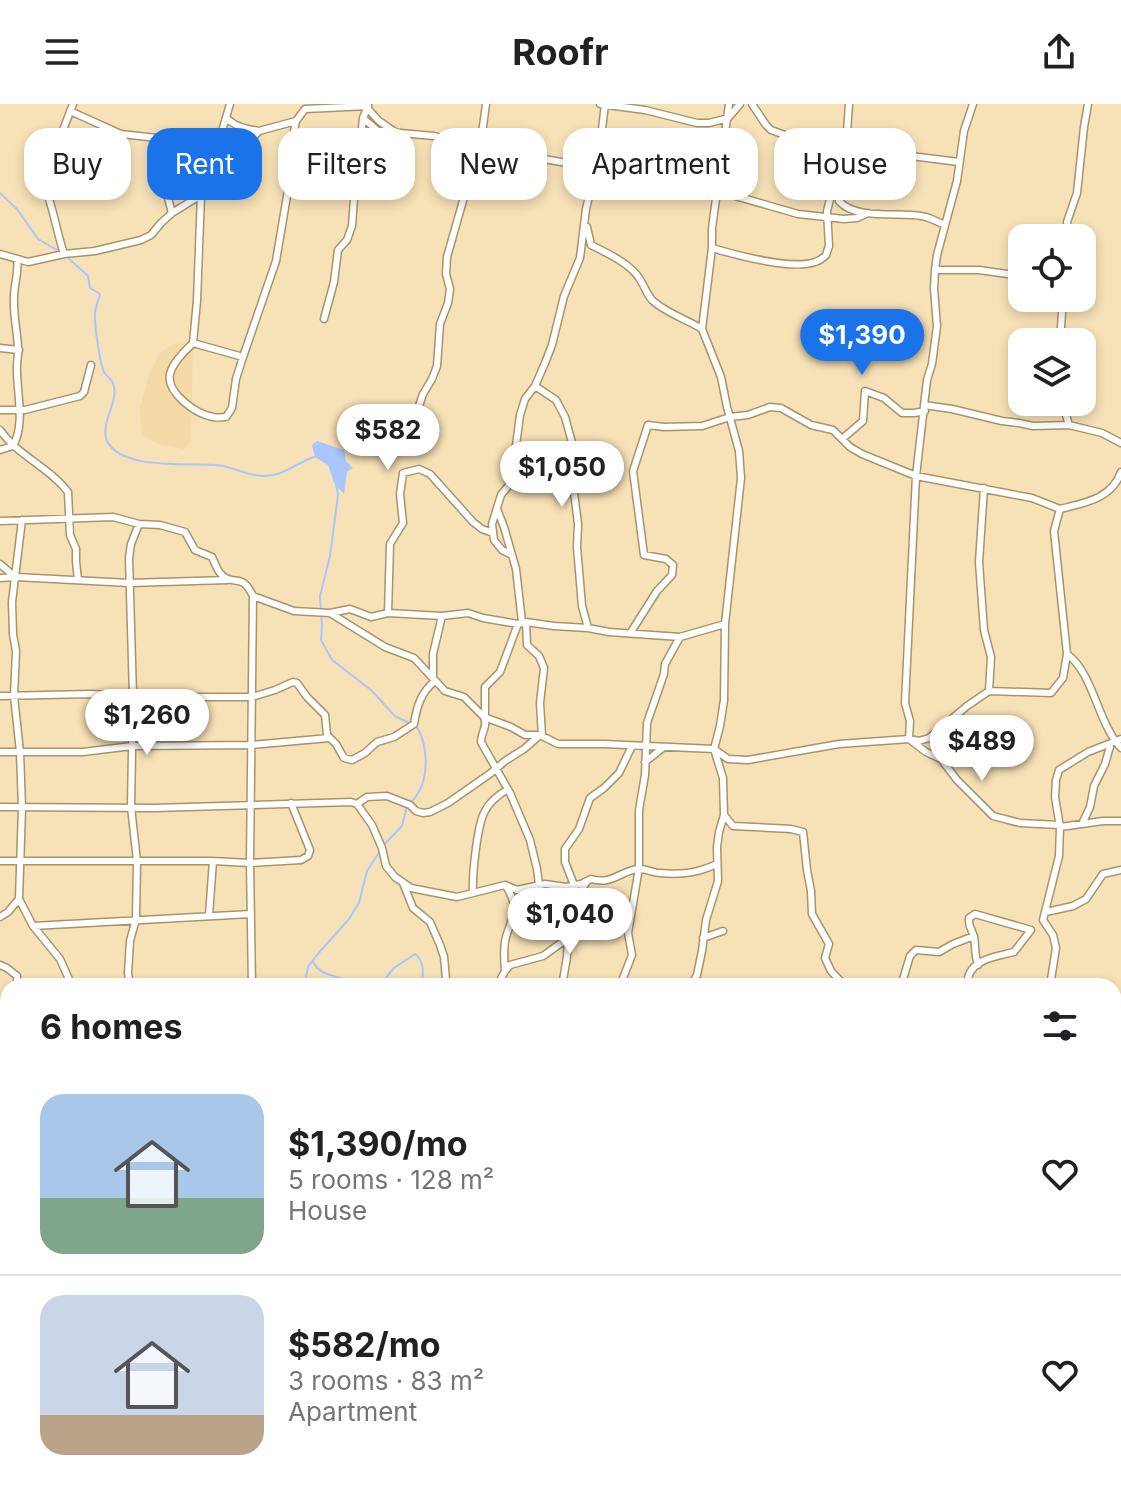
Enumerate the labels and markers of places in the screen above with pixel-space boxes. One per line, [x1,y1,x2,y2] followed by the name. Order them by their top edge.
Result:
[797,309,927,377] pin: $1,390
[341,404,435,472] pin: $582
[497,441,627,509] pin: $1,050
[82,689,212,757] pin: $1,260
[935,715,1029,783] pin: $489
[505,888,635,956] pin: $1,040

